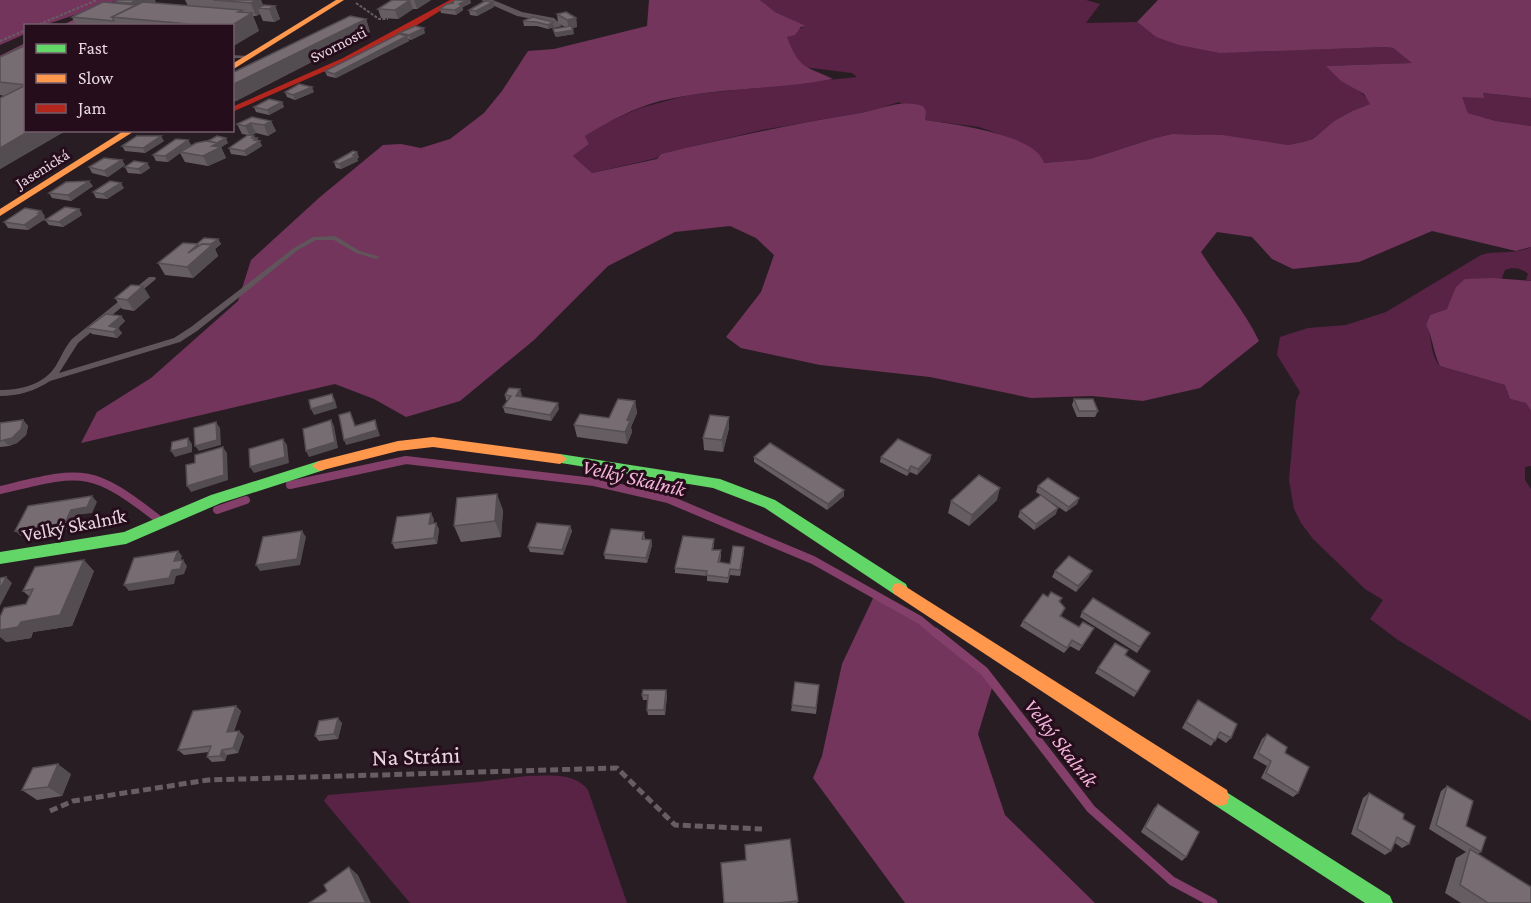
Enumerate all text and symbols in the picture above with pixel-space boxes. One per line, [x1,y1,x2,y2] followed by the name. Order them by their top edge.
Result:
[307,23,369,66] street label: Svornosti
[24,24,234,132] legend
[78,38,109,58] text: Fast
[78,68,114,88] text: Slow
[76,98,107,118] text: Jam
[11,145,73,193] street label: Jasenická
[580,454,689,502] water label: Velký Skalník
[20,504,129,547] street label: Velký Skalník
[1019,694,1103,793] water label: Velký Skalník
[371,740,461,771] street label: Na Stráni

